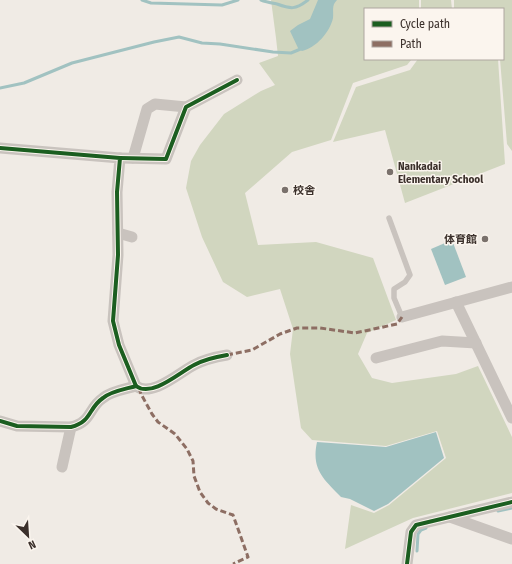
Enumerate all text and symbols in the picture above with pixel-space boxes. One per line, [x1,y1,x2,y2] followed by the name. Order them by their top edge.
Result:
[364,8,504,60] legend
[400,17,450,31] text: Cycle path
[400,37,422,51] text: Path
[398,160,484,186] place label: Nankadai Elementary School
[385,167,395,177] marker: Nankadai Elementary School
[293,184,316,197] place label: 校舎
[280,185,290,195] marker: 校舎
[444,233,477,246] place label: 体育館
[480,234,490,244] marker: 体育館
[8,516,48,556] north arrow
[26,537,38,552] text: N

